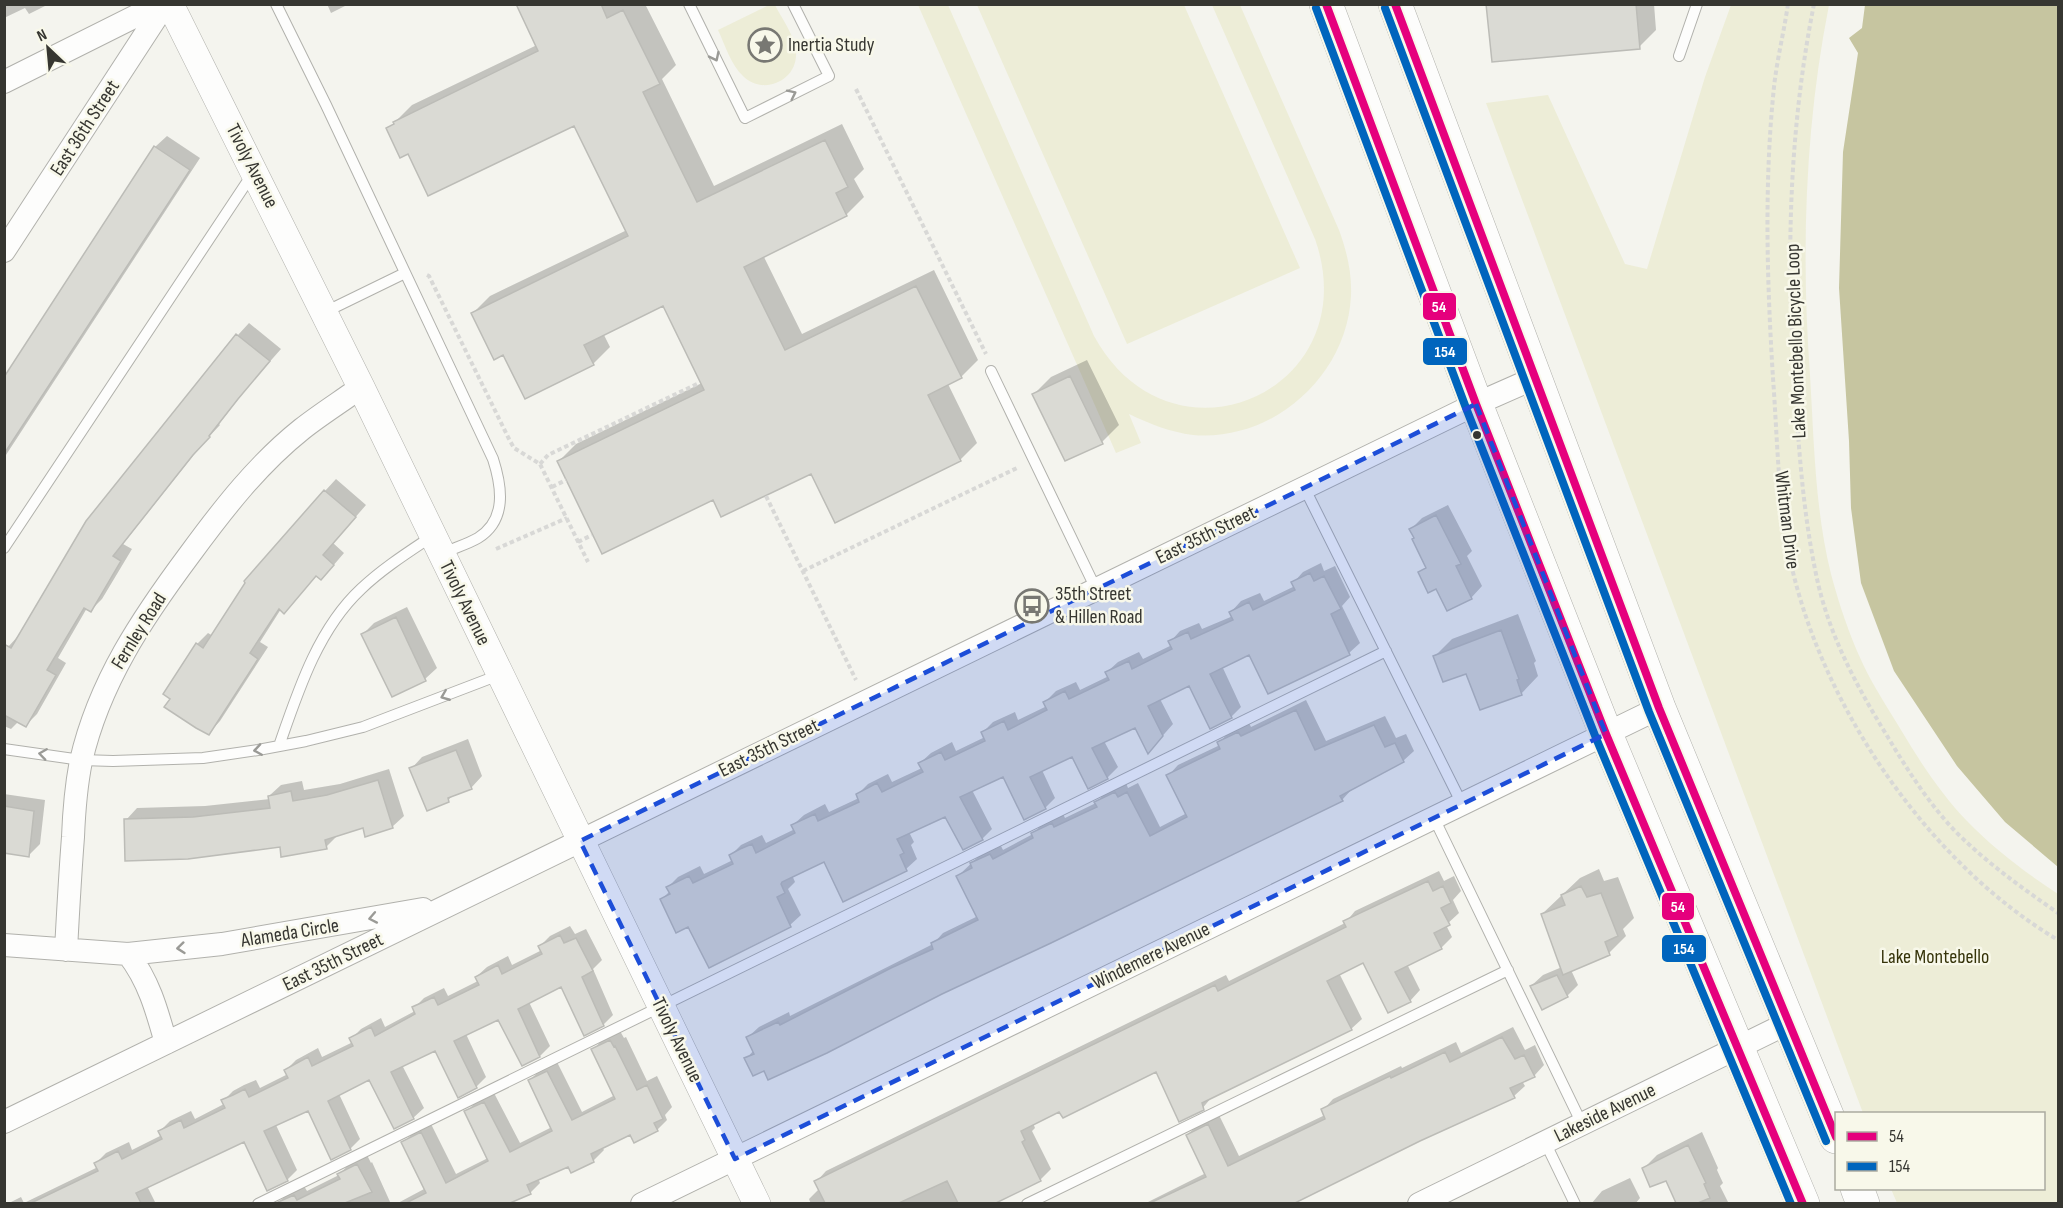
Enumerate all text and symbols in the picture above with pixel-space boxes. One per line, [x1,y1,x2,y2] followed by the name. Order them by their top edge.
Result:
[18,18,78,78] north arrow
[34,25,50,46] text: N
[747,27,783,63] place icon: Inertia Study
[788,33,875,57] place label: Inertia Study
[707,51,719,62] one-way arrow
[45,76,125,180] street label: East 36th Street
[786,90,797,101] one-way arrow
[221,120,283,212] street label: Tivoly Avenue
[1781,243,1811,439] street label: Lake Montebello Bicycle Loop
[1422,292,1457,321] line badge: 54
[1432,298,1447,317] text: 54
[1422,337,1468,366] line badge: 154
[1435,343,1456,362] text: 154
[1471,429,1483,441] unlabelled marker
[1769,470,1805,570] street label: Whitman Drive
[1152,500,1260,570] street label: East 35th Street
[434,557,496,649] street label: Tivoly Avenue
[1055,582,1143,629] place label: 35th Street & Hillen Road
[106,588,172,674] street label: Fernley Road
[1014,588,1050,624] bus stop icon: 35th Street & Hillen Road
[441,689,452,701] one-way arrow
[715,713,823,783] street label: East 35th Street
[254,743,263,755] one-way arrow
[39,749,48,761] one-way arrow
[1661,892,1695,921] line badge: 54
[1671,898,1686,917] text: 54
[368,911,378,924] one-way arrow
[238,913,341,953] street label: Alameda Circle
[1088,917,1214,995] street label: Windemere Avenue
[279,927,387,997] street label: East 35th Street
[1661,934,1707,963] line badge: 154
[1674,940,1695,959] text: 154
[176,941,185,954] one-way arrow
[1881,945,1989,969] park label: Lake Montebello
[646,994,708,1086] street label: Tivoly Avenue
[1550,1078,1660,1148] street label: Lakeside Avenue
[1835,1112,2045,1190] legend
[1889,1126,1904,1147] text: 54
[1889,1156,1911,1177] text: 154

